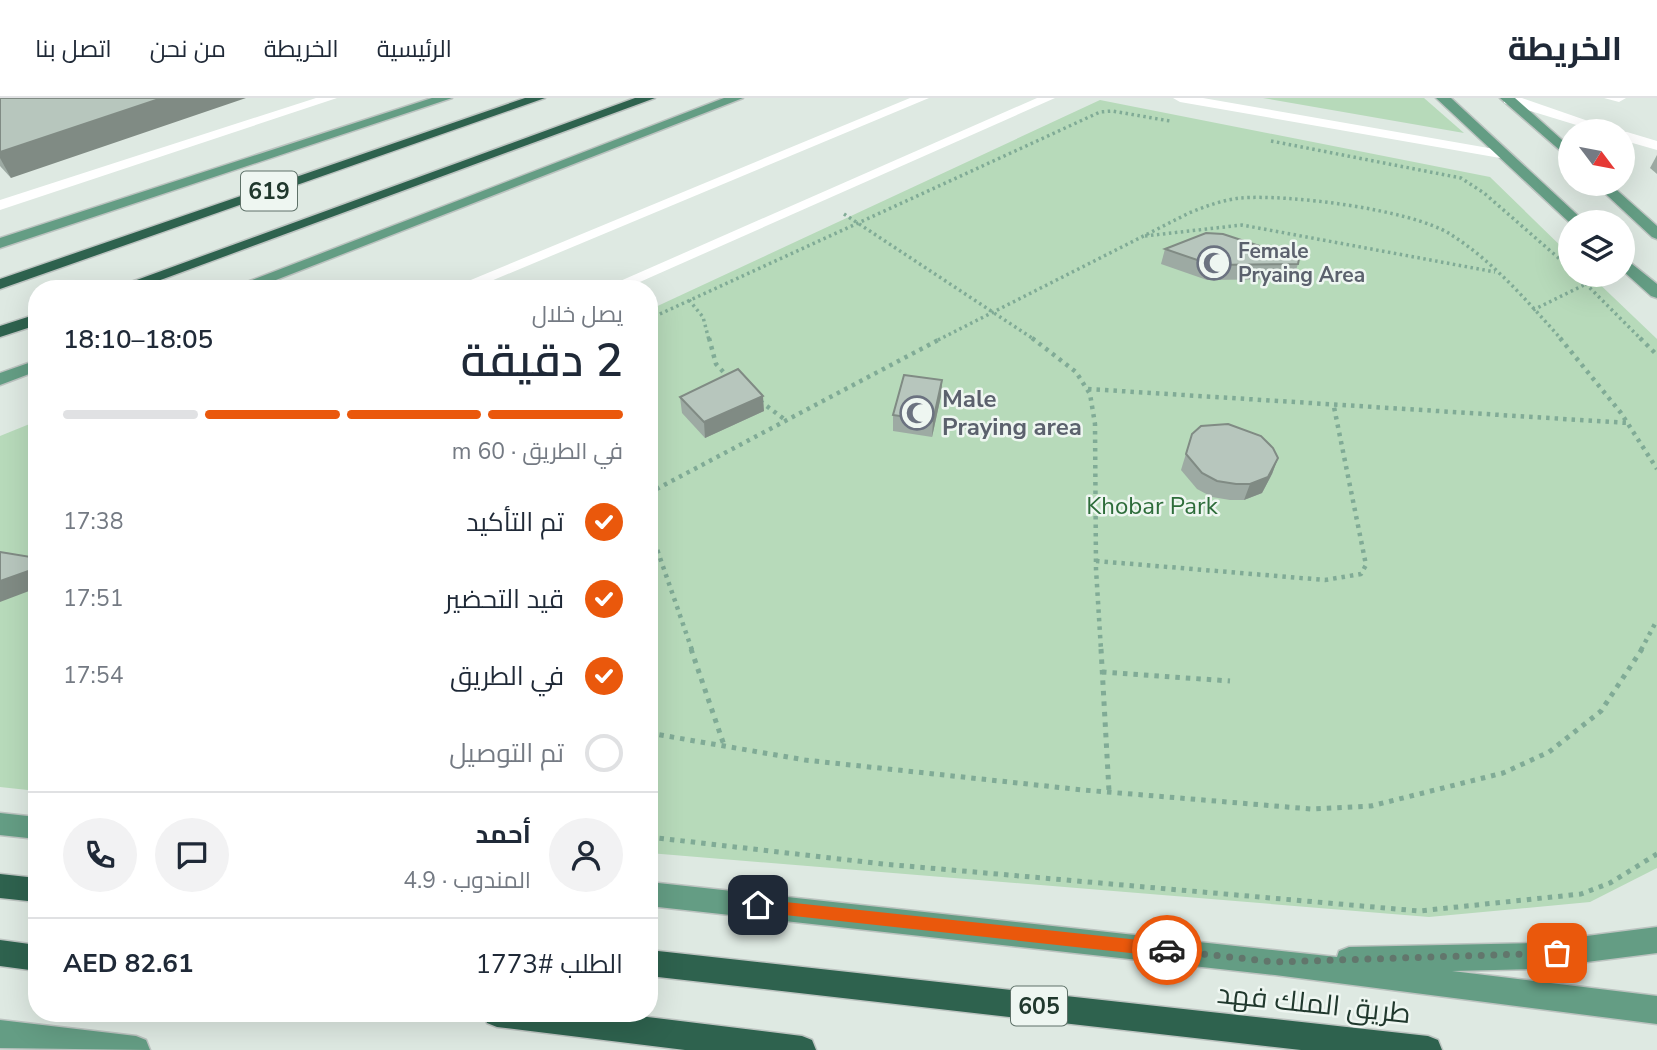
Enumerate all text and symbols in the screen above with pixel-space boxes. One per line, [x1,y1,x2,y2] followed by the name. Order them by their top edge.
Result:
[1508,27,1622,72] text: الخريطة
[35,33,112,65] text: اتصل بنا
[150,33,226,65] text: من نحن
[264,33,339,65] text: الخريطة
[377,33,452,65] text: الرئيسية
[1558,119,1634,196] north arrow
[1558,119,1635,287] map controls
[241,172,297,211] road number: 619
[1558,210,1635,287] button: layers
[1238,237,1365,289] place label: Female Pryaing Area
[1195,244,1233,282] mosque icon: Female Pryaing Area
[532,299,623,330] text: يصل خلال
[63,322,213,357] text: 18:05–18:10
[461,329,623,392] text: 2 دقيقة
[942,383,1082,443] place label: Male Praying area
[898,394,936,432] mosque icon: Male Praying area
[452,436,623,467] text: في الطريق · 60 m
[1086,490,1219,522] park label: Khobar Park
[585,503,623,541] icon: check
[466,505,564,540] text: تم التأكيد
[63,506,123,537] text: 17:38
[585,580,623,618] icon: check
[445,582,564,617] text: قيد التحضير
[63,583,123,614] text: 17:51
[585,657,623,695] icon: check
[450,659,564,694] text: في الطريق
[63,660,123,691] text: 17:54
[449,736,564,771] text: تم التوصيل
[475,817,531,852] text: أحمد
[63,818,137,892] button: phone
[155,818,229,892] button: chat
[549,818,623,892] button: person
[403,865,531,896] text: المندوب · 4.9
[728,875,788,935] pin
[739,886,777,924] icon: home
[1132,915,1202,985] courier
[1527,923,1587,983] pin
[1148,931,1186,969] icon: car
[1538,934,1576,972] icon: bag
[63,946,194,981] text: AED 82.61
[475,947,623,982] text: الطلب #1773
[1215,975,1413,1033] street label: طريق الملك فهد
[1011,986,1067,1026] road number: 605

